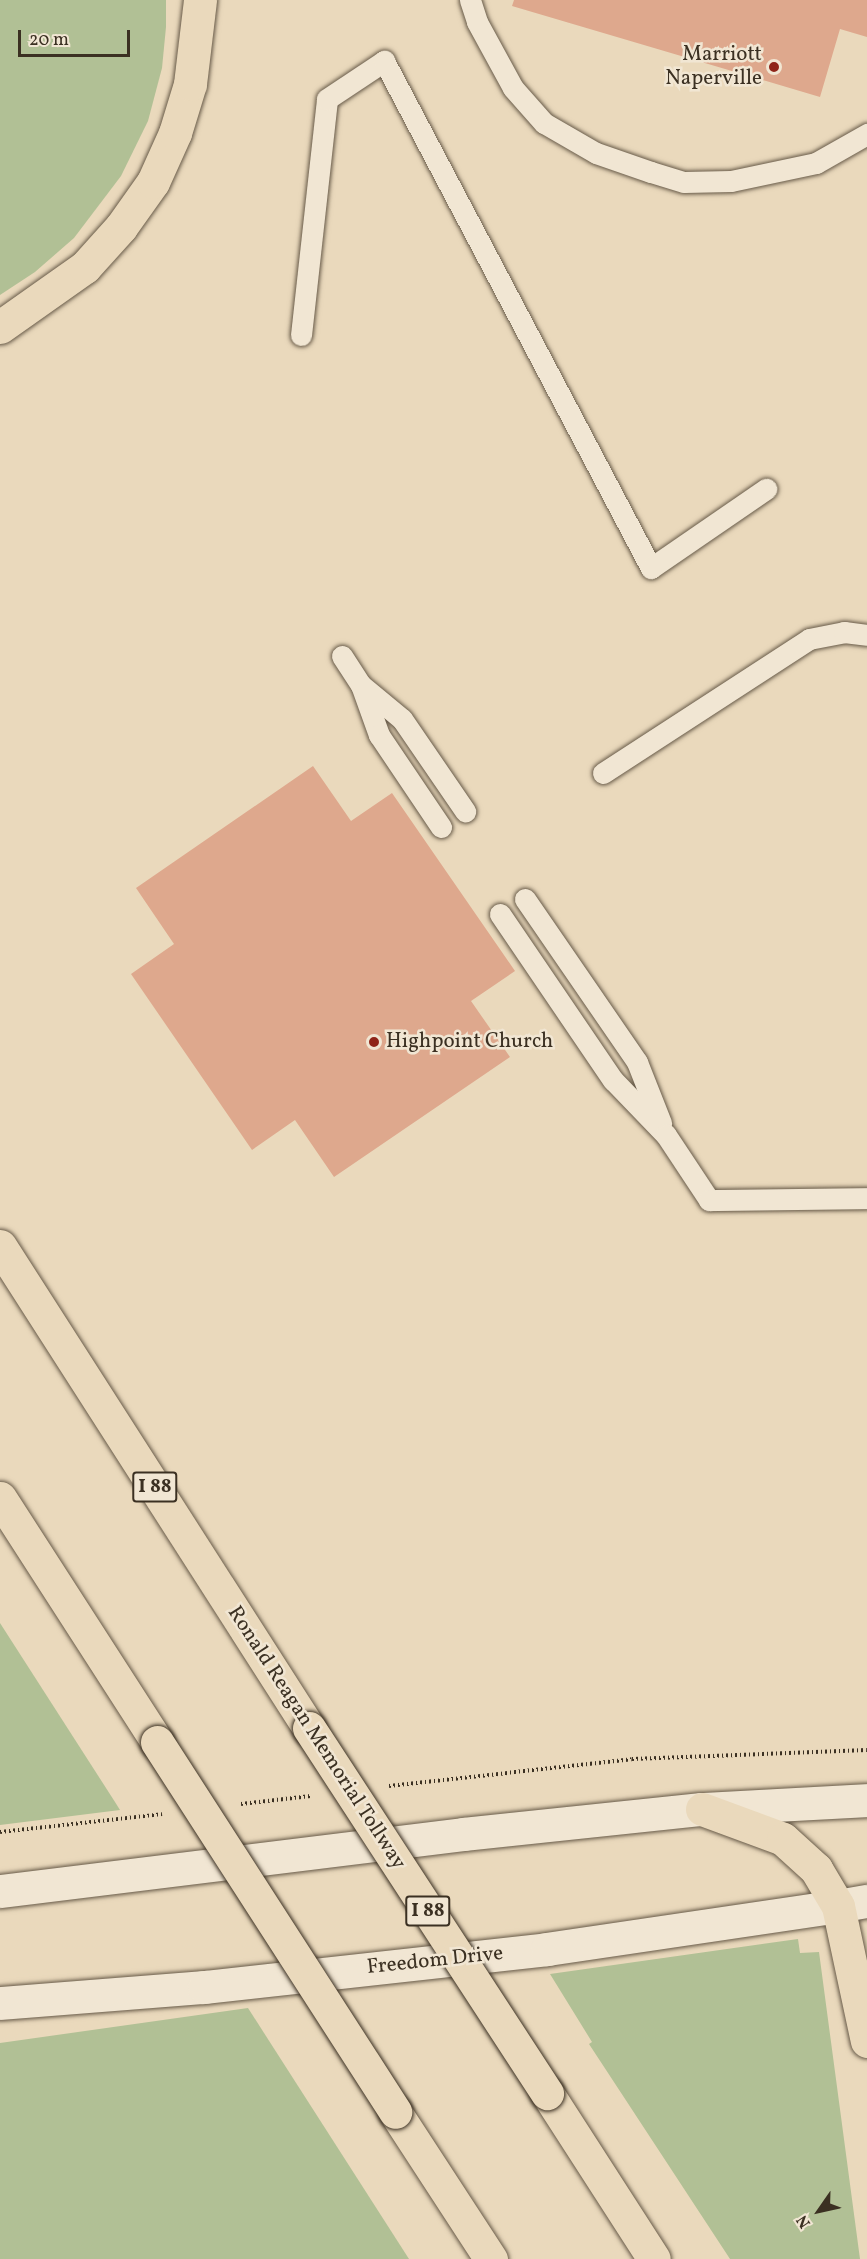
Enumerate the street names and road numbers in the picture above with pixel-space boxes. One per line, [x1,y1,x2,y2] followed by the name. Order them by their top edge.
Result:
[131,1470,179,1504] road number: I 88
[221,1601,411,1875] street label: Ronald Reagan Memorial Tollway
[404,1894,452,1928] road number: I 88
[366,1941,504,1981] street label: Freedom Drive

